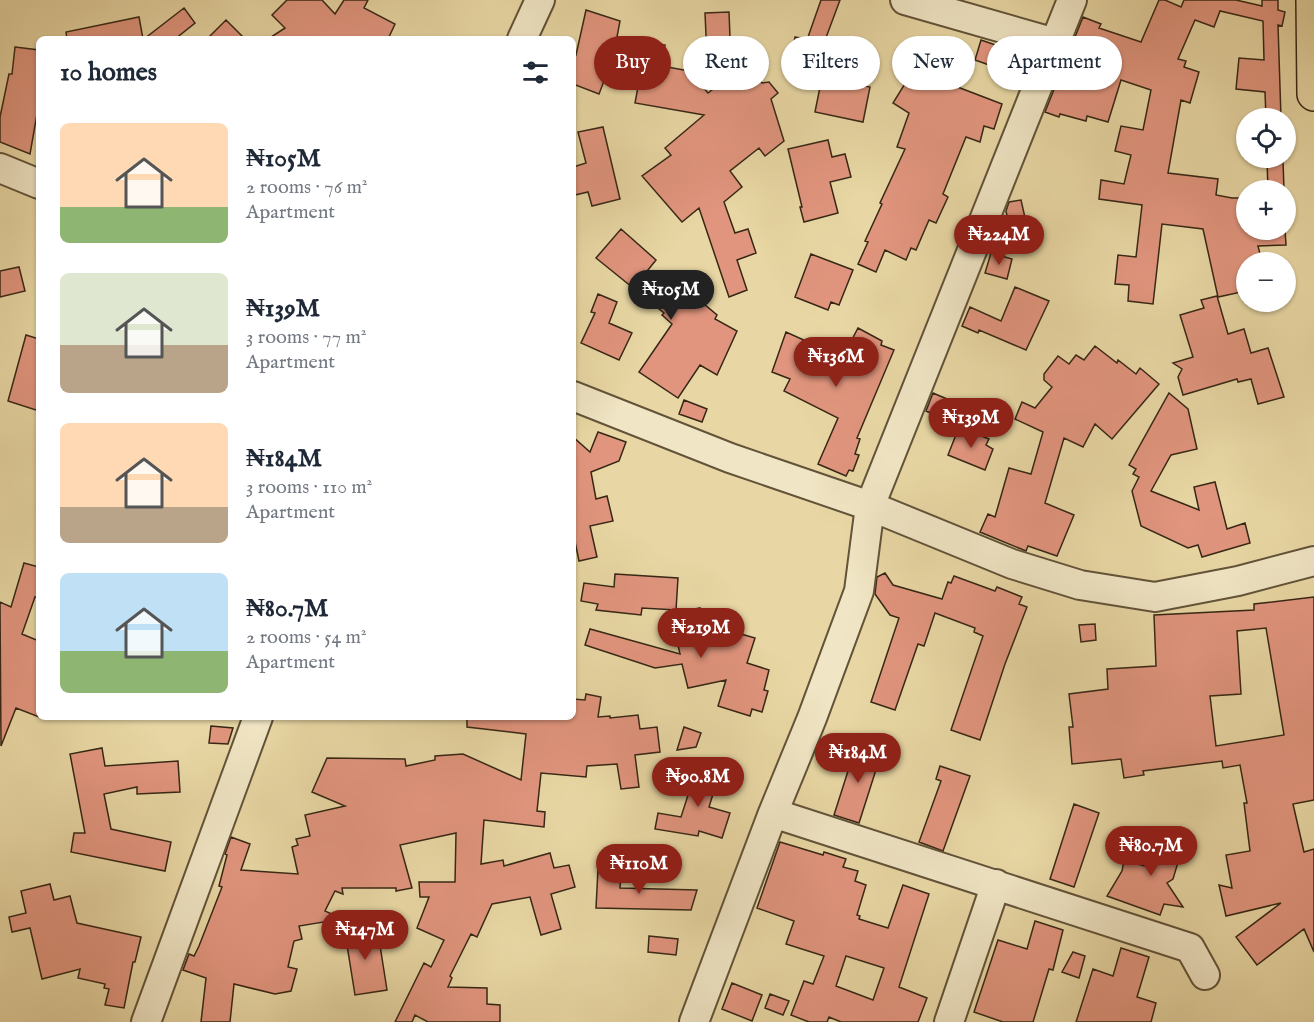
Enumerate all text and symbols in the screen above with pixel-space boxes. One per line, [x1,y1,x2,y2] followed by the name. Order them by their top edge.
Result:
[594,36,671,90] chip: Buy
[683,36,769,90] chip: Rent
[781,36,880,90] chip: Filters
[892,36,975,90] chip: New
[987,36,1122,90] chip: Apartment
[60,56,157,89] text: 10 homes
[519,56,552,89] icon: filters
[1236,108,1296,312] map controls
[1236,108,1296,168] button: locate
[246,142,321,175] text: ₦105M
[108,147,180,219] icon: home
[246,175,367,200] text: 2 rooms · 76 m²
[1236,180,1296,240] button: +
[246,200,335,225] text: Apartment
[957,215,1041,266] pin: ₦224M
[968,222,1030,247] text: ₦224M
[1236,252,1296,312] button: −
[629,270,713,321] pin: ₦105M
[642,277,700,302] text: ₦105M
[246,292,320,325] text: ₦139M
[108,297,180,369] icon: home
[246,325,366,350] text: 3 rooms · 77 m²
[794,337,878,388] pin: ₦136M
[808,344,864,369] text: ₦136M
[246,350,335,375] text: Apartment
[929,398,1013,449] pin: ₦139M
[943,405,999,430] text: ₦139M
[246,442,322,475] text: ₦184M
[108,447,180,519] icon: home
[246,475,372,500] text: 3 rooms · 110 m²
[246,500,335,525] text: Apartment
[246,592,329,625] text: ₦80.7M
[108,597,180,669] icon: home
[659,608,743,659] pin: ₦219M
[672,615,730,640] text: ₦219M
[246,625,367,650] text: 2 rooms · 54 m²
[246,650,335,675] text: Apartment
[816,733,900,784] pin: ₦184M
[829,740,887,765] text: ₦184M
[649,757,747,808] pin: ₦90.8M
[666,764,730,789] text: ₦90.8M
[1102,826,1200,877] pin: ₦80.7M
[1119,833,1183,858] text: ₦80.7M
[597,844,681,895] pin: ₦110M
[610,851,668,876] text: ₦110M
[323,910,407,961] pin: ₦147M
[335,917,395,942] text: ₦147M

